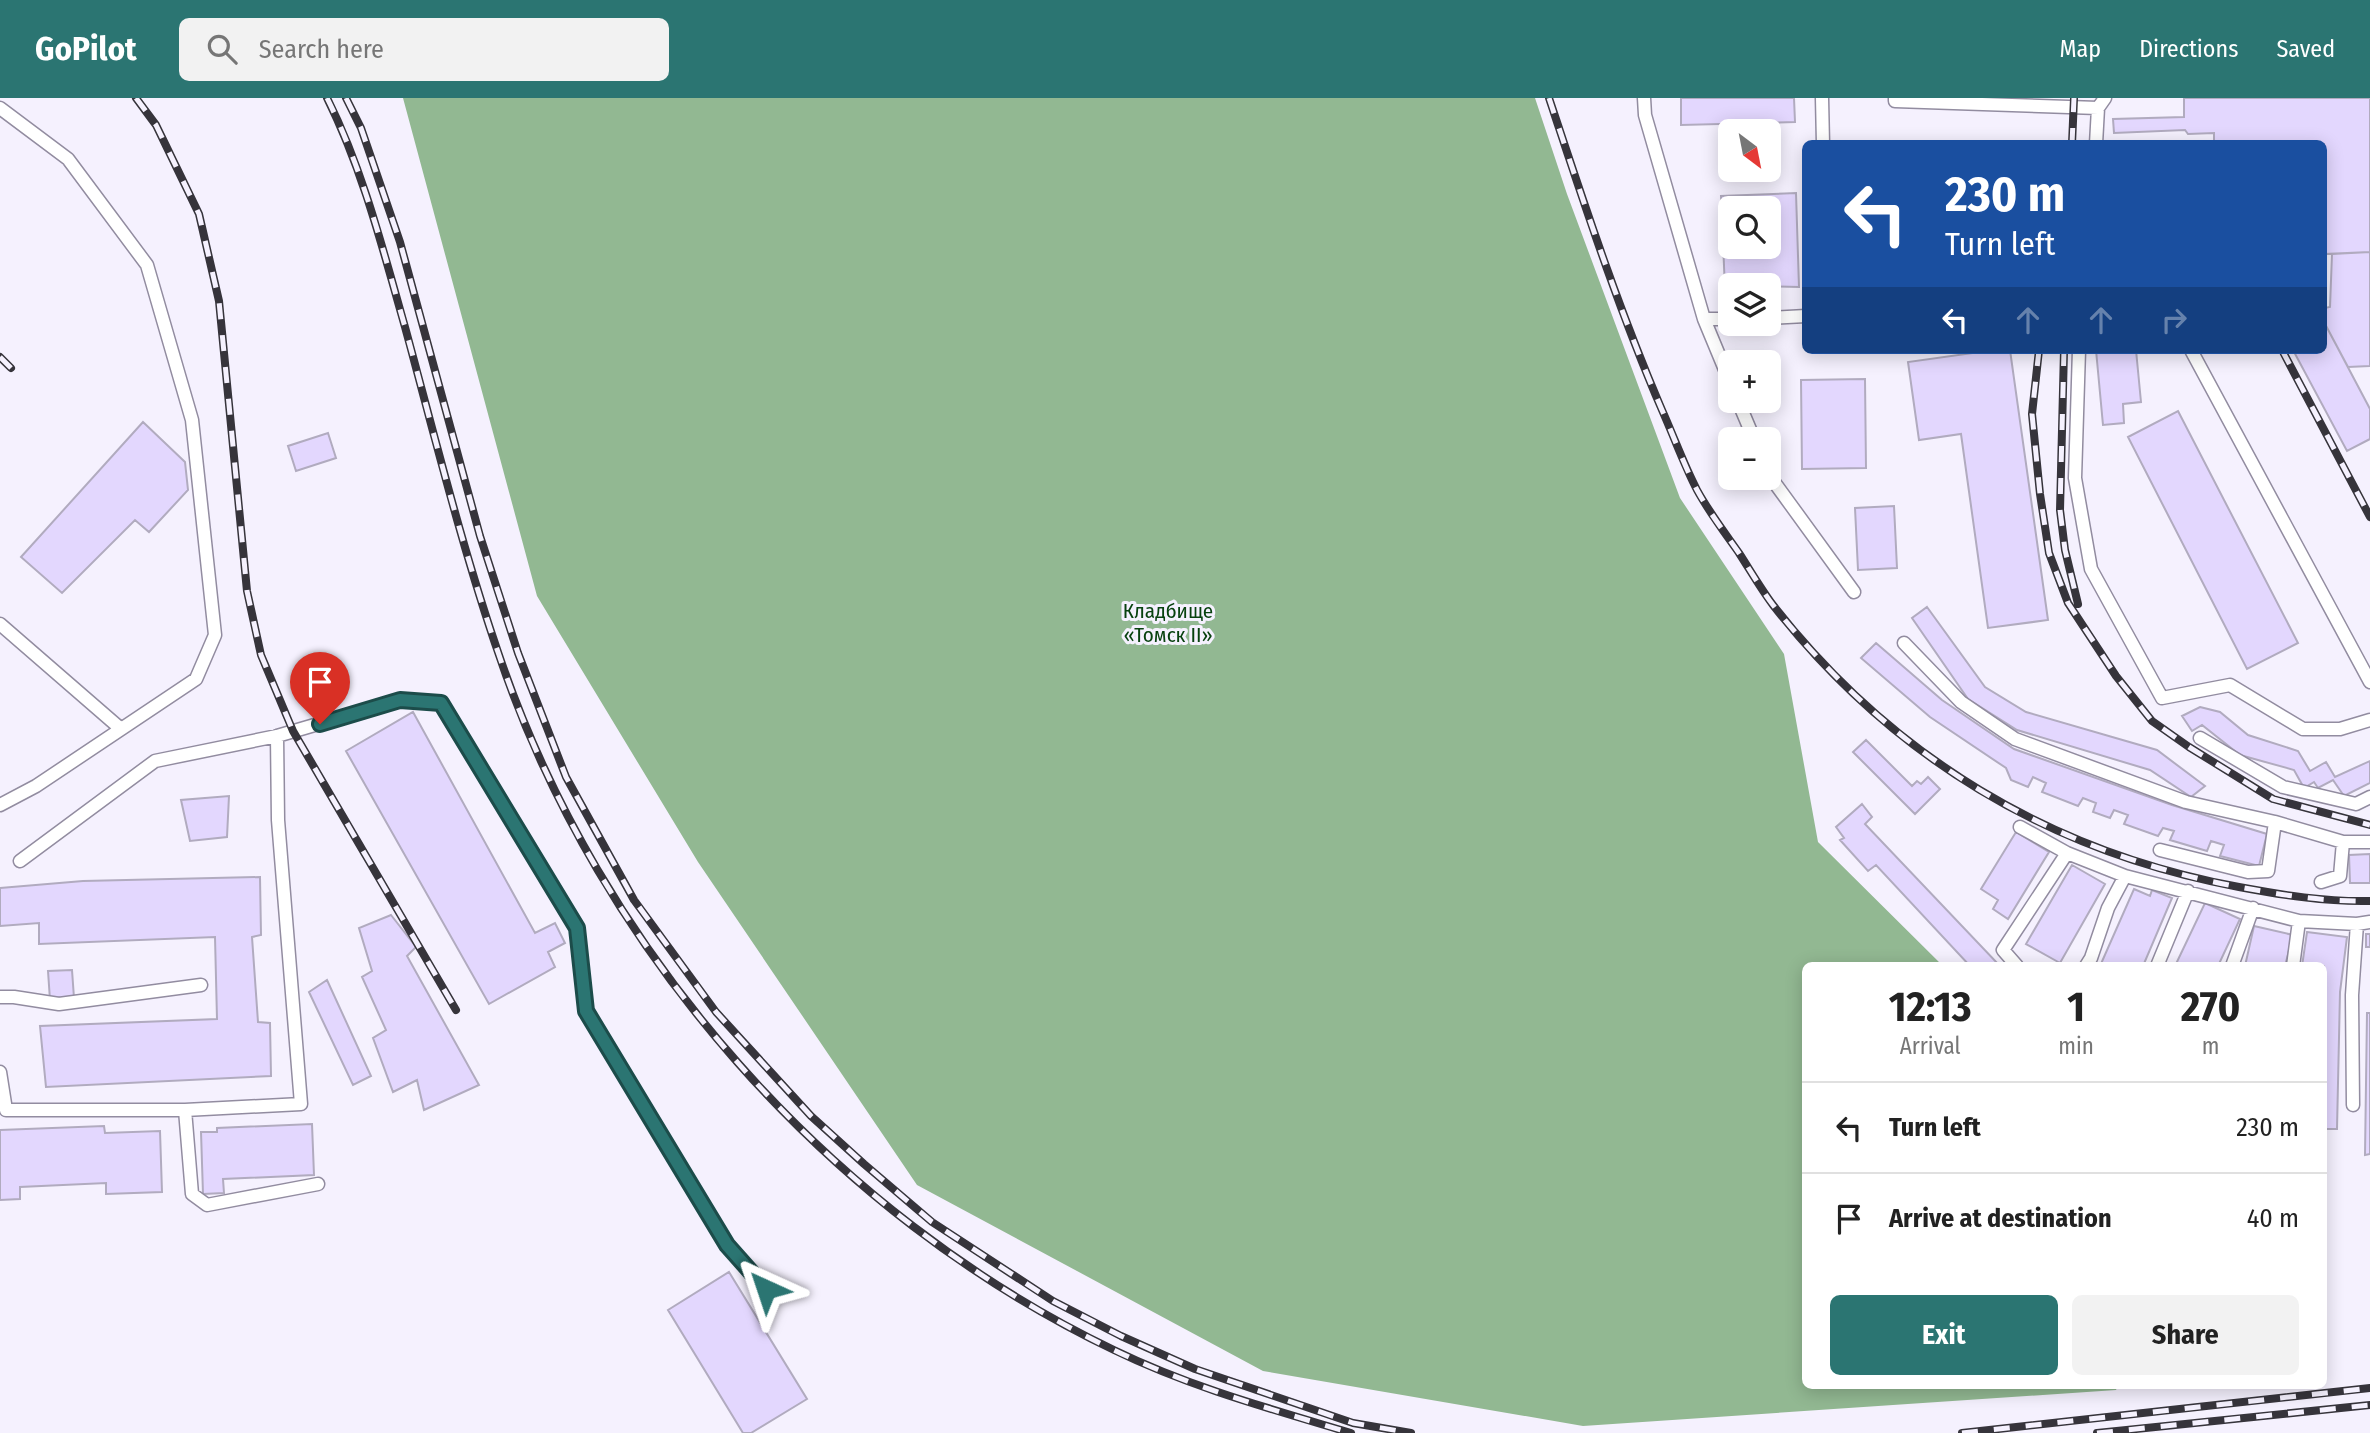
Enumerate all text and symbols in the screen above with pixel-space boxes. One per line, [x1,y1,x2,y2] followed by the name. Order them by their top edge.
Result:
[179,18,669,81] search box
[35,29,137,69] text: GoPilot
[203,30,241,68] icon: search
[259,34,384,65] text: Search here
[2060,35,2101,63] text: Map
[2139,35,2238,63] text: Directions
[2276,35,2335,63] text: Saved
[1718,119,1782,182] north arrow
[1718,119,1781,490] map controls
[1945,165,2065,224] text: 230 m
[1830,168,1921,259] icon: left
[1718,196,1781,259] button: search
[1945,225,2055,263] text: Turn left
[1718,273,1781,336] button: layers
[1936,301,1974,339] icon: left
[2009,301,2047,339] icon: ahead
[2082,301,2120,339] icon: ahead
[2155,301,2193,339] icon: right
[1718,350,1781,413] button: +
[1718,427,1781,490] button: −
[1123,598,1213,648] park label: Кладбище «Томск II»
[290,652,350,724] pin
[301,663,339,701] icon: arrive
[1889,982,1972,1032] text: 12:13
[2067,982,2085,1032] text: 1
[2181,982,2240,1032] text: 270
[1900,1032,1961,1060] text: Arrival
[2058,1032,2094,1060] text: min
[2202,1032,2219,1060] text: m
[1830,1109,1868,1147] icon: left
[1889,1112,1981,1143] text: Turn left
[2236,1112,2299,1143] text: 230 m
[1830,1200,1868,1238] icon: arrive
[1889,1203,2112,1234] text: Arrive at destination
[2247,1203,2299,1234] text: 40 m
[729,1252,803,1326] position arrow
[1830,1295,2058,1375] button: Exit
[2072,1295,2299,1375] button: Share

